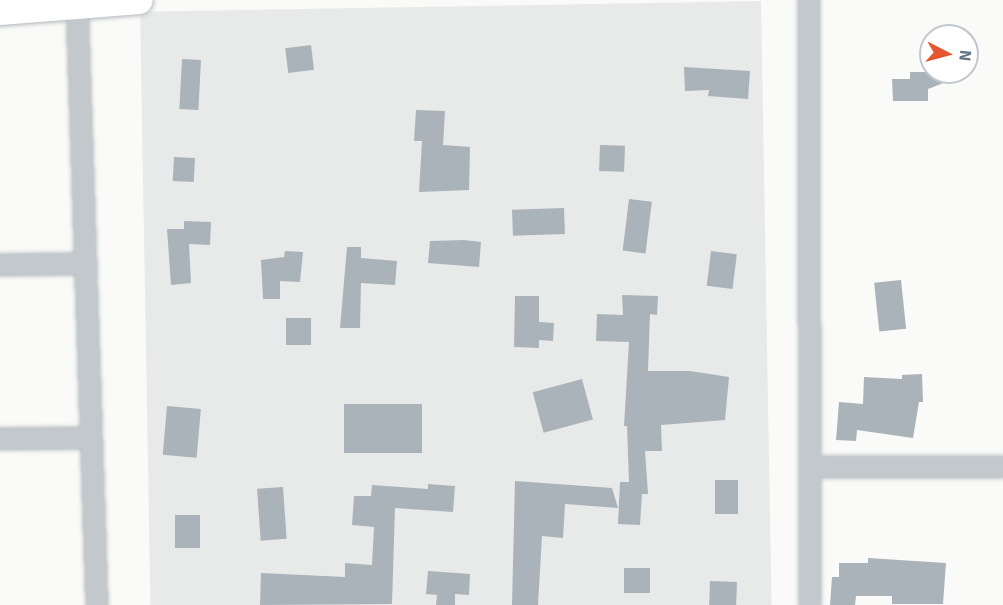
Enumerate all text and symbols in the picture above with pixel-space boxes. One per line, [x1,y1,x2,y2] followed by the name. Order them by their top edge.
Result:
[919,24,979,84] north arrow
[954,49,975,62] text: N

